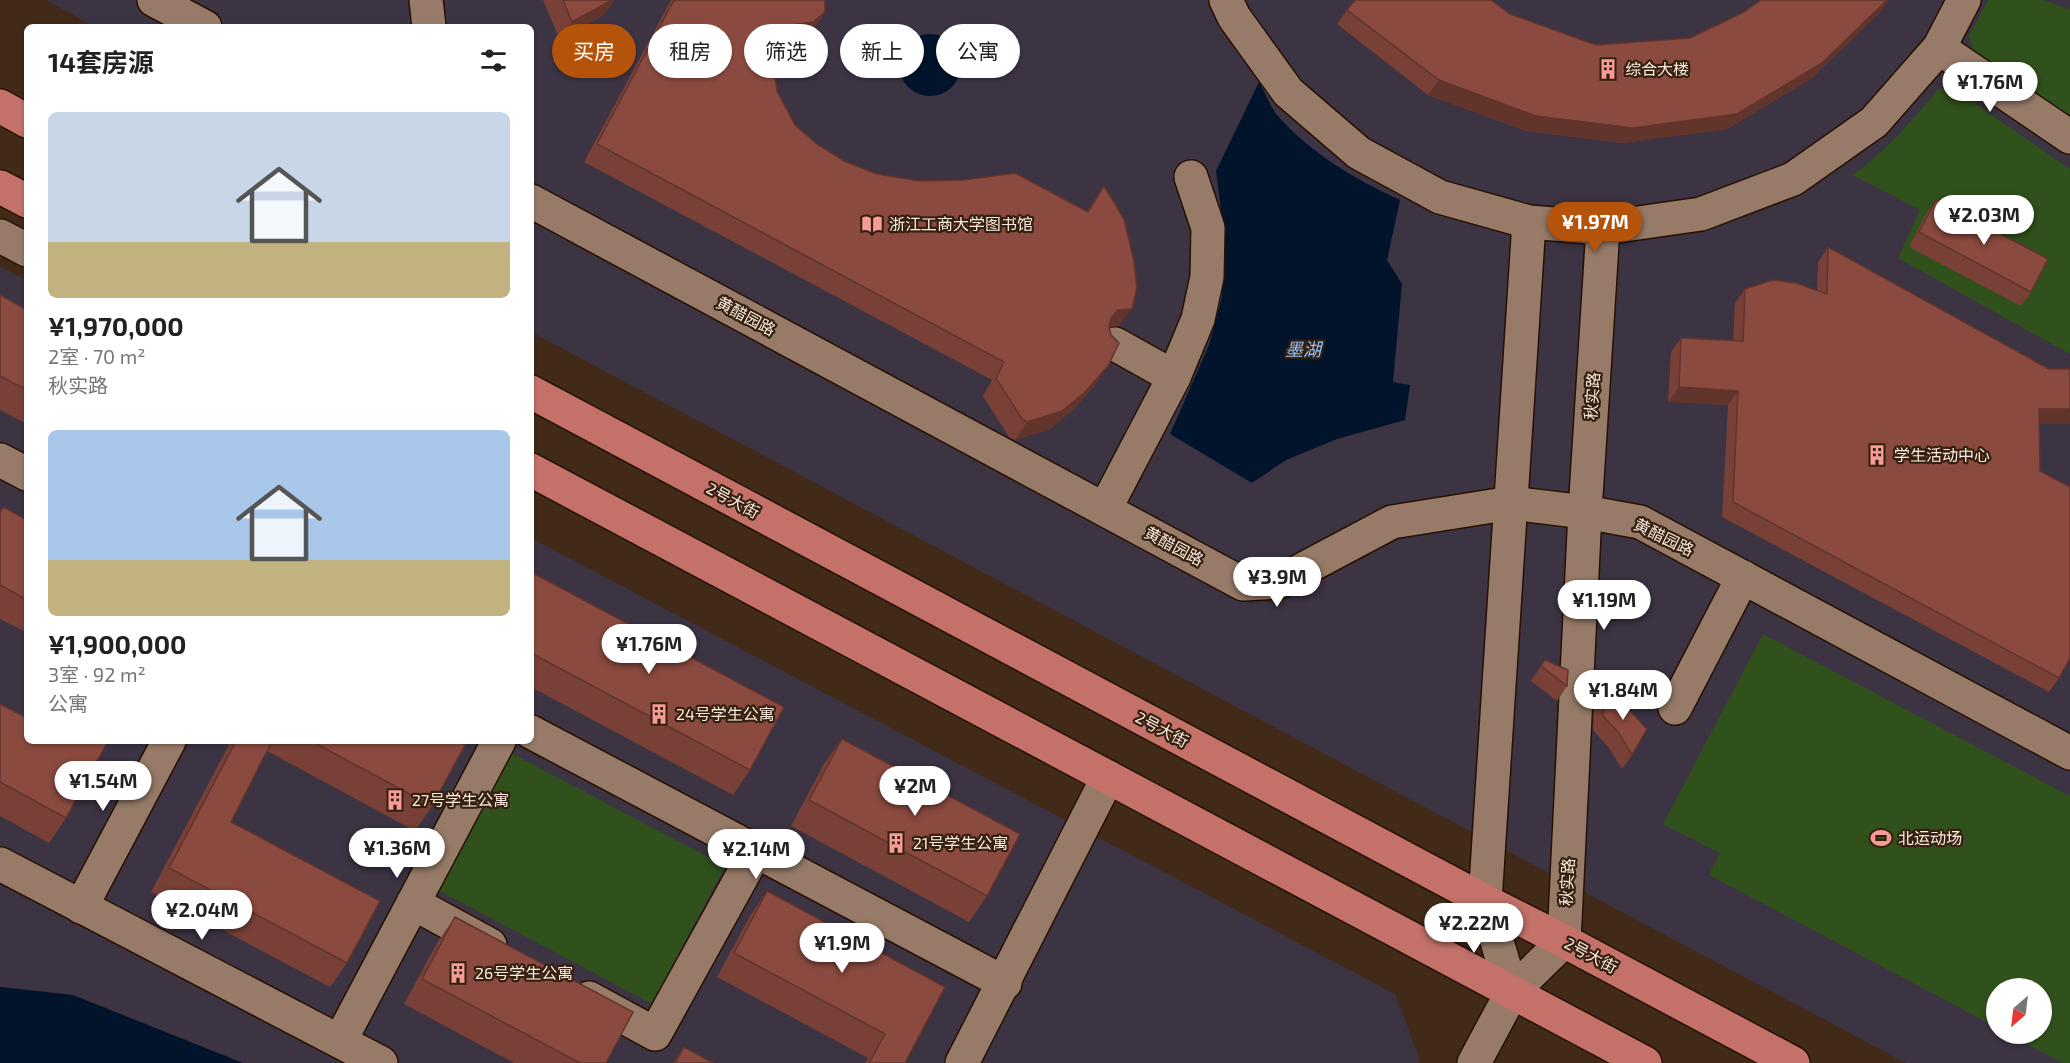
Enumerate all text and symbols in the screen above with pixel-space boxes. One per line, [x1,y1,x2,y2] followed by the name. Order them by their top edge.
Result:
[552,24,636,78] chip: 买房
[648,24,732,78] chip: 租房
[744,24,828,78] chip: 筛选
[840,24,924,78] chip: 新上
[936,24,1020,78] chip: 公寓
[477,44,510,77] icon: filters
[48,46,154,77] text: 14套房源
[1596,57,1620,81] building icon: 综合大楼
[1625,59,1689,78] place label: 综合大楼
[1941,62,2039,113] pin: ¥1.76M
[1957,69,2023,93] text: ¥1.76M
[225,151,333,259] icon: home
[1935,195,2033,246] pin: ¥2.03M
[1546,202,1644,253] pin: ¥1.97M
[1948,202,2020,226] text: ¥2.03M
[1561,209,1629,233] text: ¥1.97M
[860,212,884,236] library icon: 浙江工商大学图书馆
[889,214,1033,233] place label: 浙江工商大学图书馆
[714,292,779,339] street label: 黄醋园路
[48,310,184,341] text: ¥1,970,000
[1285,338,1324,360] water label: 墨湖
[48,344,145,368] text: 2室 · 70 m²
[1580,371,1603,421] street label: 秋实路
[48,373,108,397] text: 秋实路
[1865,443,1889,467] building icon: 学生活动中心
[1894,445,1990,464] place label: 学生活动中心
[225,469,333,577] icon: home
[704,478,763,521] street label: 2号大街
[1631,514,1697,559] street label: 黄醋园路
[1142,522,1207,569] street label: 黄醋园路
[1235,557,1319,608] pin: ¥3.9M
[1247,564,1307,588] text: ¥3.9M
[1555,580,1653,631] pin: ¥1.19M
[1572,587,1636,611] text: ¥1.19M
[600,624,698,675] pin: ¥1.76M
[48,628,186,659] text: ¥1,900,000
[616,631,682,655] text: ¥1.76M
[48,662,146,686] text: 3室 · 92 m²
[1574,670,1672,721] pin: ¥1.84M
[1588,677,1658,701] text: ¥1.84M
[48,691,88,715] text: 公寓
[647,702,671,726] building icon: 24号学生公寓
[676,704,775,723] place label: 24号学生公寓
[1133,707,1192,750] street label: 2号大街
[54,761,152,812] pin: ¥1.54M
[886,766,944,817] pin: ¥2M
[69,768,137,792] text: ¥1.54M
[893,773,937,797] text: ¥2M
[383,788,407,812] building icon: 27号学生公寓
[412,790,509,809] place label: 27号学生公寓
[1869,826,1893,850] sports icon: 北运动场
[348,828,446,879] pin: ¥1.36M
[1898,828,1962,847] place label: 北运动场
[707,829,805,880] pin: ¥2.14M
[884,831,908,855] building icon: 21号学生公寓
[913,833,1008,852] place label: 21号学生公寓
[363,835,431,859] text: ¥1.36M
[722,836,790,860] text: ¥2.14M
[1556,858,1577,906] street label: 秋实路
[153,890,251,941] pin: ¥2.04M
[165,897,239,921] text: ¥2.04M
[1425,903,1523,954] pin: ¥2.22M
[1438,910,1510,934] text: ¥2.22M
[800,923,884,974] pin: ¥1.9M
[814,930,870,954] text: ¥1.9M
[1562,933,1621,976] street label: 2号大街
[446,961,470,985] building icon: 26号学生公寓
[475,963,573,982] place label: 26号学生公寓
[1986,978,2052,1044] north arrow
[1986,978,2052,1044] map controls

